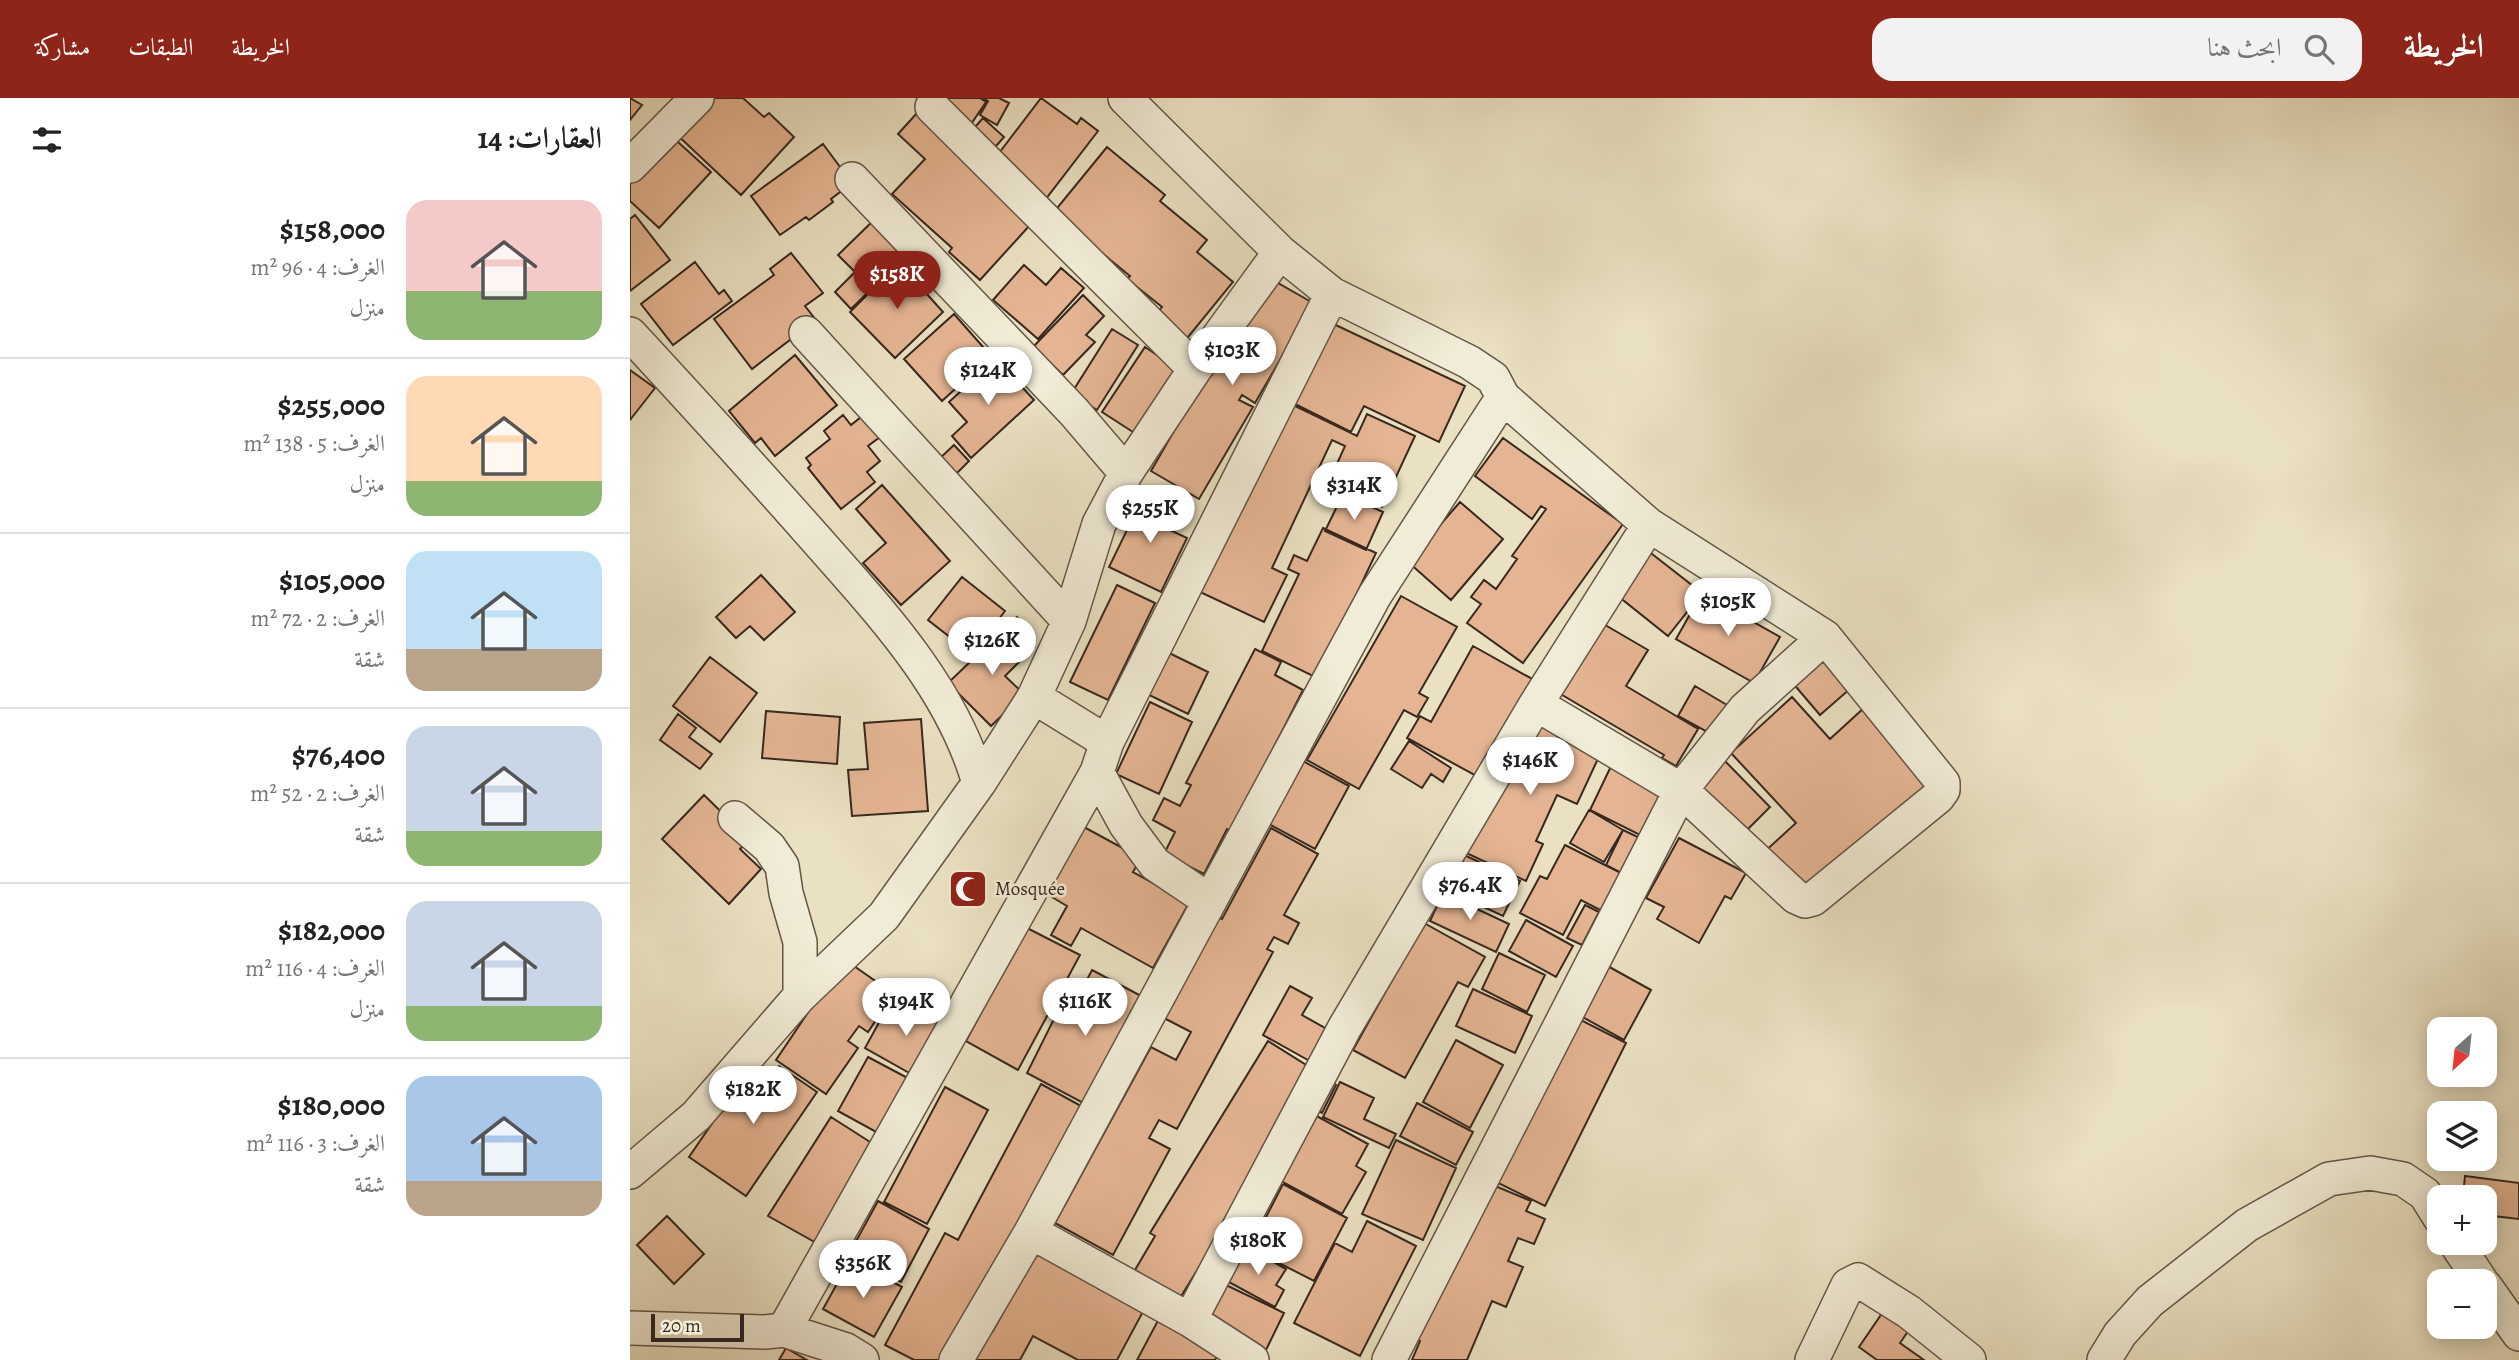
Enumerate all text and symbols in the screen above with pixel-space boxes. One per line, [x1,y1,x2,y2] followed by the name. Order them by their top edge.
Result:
[1872,18,2362,81] search box
[2404,23,2484,68] text: الخريطة
[2207,30,2282,65] text: ابحث هنا
[2300,30,2338,68] icon: search
[35,31,90,63] text: مشاركة
[128,31,194,63] text: الطبقات
[232,31,290,63] text: الخريطة
[478,118,602,158] text: العقارات: 14
[28,121,66,159] icon: filters
[280,209,385,249] text: $158,000
[462,228,546,312] icon: home
[251,252,385,283] text: الغرف: 4 · 96 m²
[848,252,946,311] pin: $158K
[870,258,924,289] text: $158K
[350,293,385,324] text: منزل
[1183,328,1281,387] pin: $103K
[1204,334,1260,365] text: $103K
[939,348,1037,407] pin: $124K
[960,354,1016,385] text: $124K
[278,385,385,425] text: $255,000
[462,404,546,488] icon: home
[244,428,385,459] text: الغرف: 5 · 138 m²
[1305,462,1403,522] pin: $314K
[350,469,385,500] text: منزل
[1327,469,1381,500] text: $314K
[1101,486,1199,545] pin: $255K
[1122,492,1178,523] text: $255K
[279,560,385,600] text: $105,000
[1679,578,1777,638] pin: $105K
[462,579,546,663] icon: home
[1700,585,1756,616] text: $105K
[251,603,385,634] text: الغرف: 2 · 72 m²
[943,618,1041,677] pin: $126K
[964,624,1020,655] text: $126K
[355,644,385,675] text: شقة
[292,735,385,775] text: $76,400
[1481,738,1579,797] pin: $146K
[1502,744,1558,775] text: $146K
[462,754,546,838] icon: home
[250,778,385,809] text: الغرف: 2 · 52 m²
[355,819,385,850] text: شقة
[1413,862,1527,922] pin: $76.4K
[947,868,989,910] mosque icon: Mosquée
[1438,869,1502,900] text: $76.4K
[995,876,1065,902] place label: Mosquée
[278,910,385,950] text: $182,000
[462,929,546,1013] icon: home
[245,953,385,984] text: الغرف: 4 · 116 m²
[857,978,955,1038] pin: $194K
[1036,978,1134,1038] pin: $116K
[878,985,934,1016] text: $194K
[1058,985,1112,1016] text: $116K
[350,994,385,1025] text: منزل
[2427,1017,2497,1087] north arrow
[2427,1017,2497,1339] map controls
[704,1066,802,1126] pin: $182K
[725,1073,781,1104] text: $182K
[277,1085,385,1125] text: $180,000
[2427,1101,2497,1171] button: layers
[462,1104,546,1188] icon: home
[246,1128,385,1159] text: الغرف: 3 · 116 m²
[355,1169,385,1200] text: شقة
[2427,1185,2497,1255] button: +
[1209,1218,1307,1277] pin: $180K
[1230,1224,1286,1255] text: $180K
[814,1240,912,1300] pin: $356K
[835,1247,891,1278] text: $356K
[2427,1269,2497,1339] button: −
[651,1311,744,1343] scale bar
[662,1313,701,1339] text: 20 m

